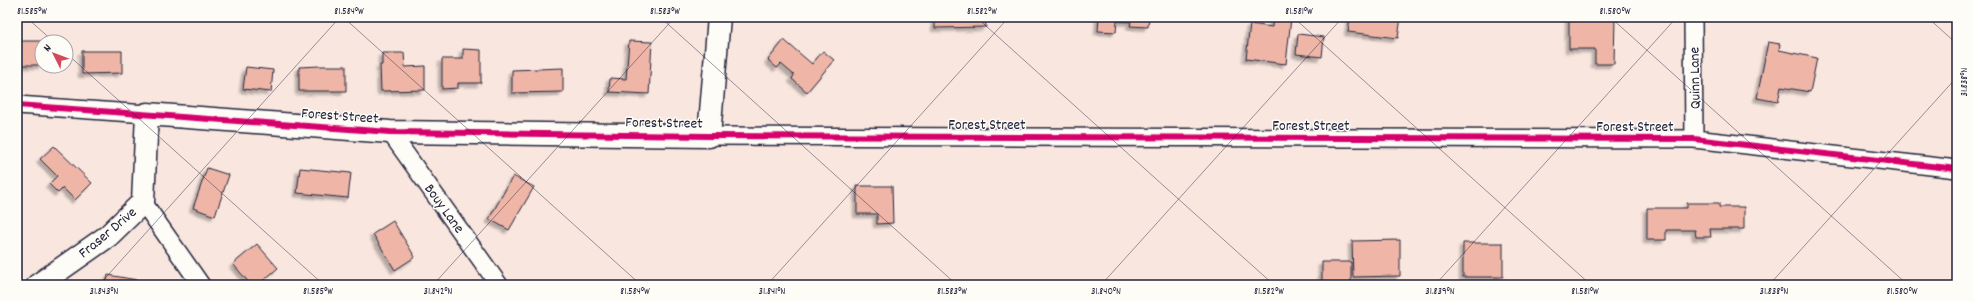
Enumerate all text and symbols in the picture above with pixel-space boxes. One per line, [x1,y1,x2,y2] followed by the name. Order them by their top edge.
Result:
[17,5,47,19] text: 81.585°W
[334,5,364,19] text: 81.584°W
[650,5,680,19] text: 81.583°W
[967,5,997,19] text: 81.582°W
[1285,5,1313,19] text: 81.581°W
[1600,5,1631,19] text: 81.580°W
[34,34,74,74] north arrow
[40,41,56,56] text: N
[1684,46,1708,109] street label: Quinn Lane
[1958,67,1972,96] text: 31.838°N
[301,103,380,131] street label: Forest Street
[625,112,703,136] street label: Forest Street
[948,115,1026,137] street label: Forest Street
[1272,116,1350,138] street label: Forest Street
[1596,117,1674,139] street label: Forest Street
[418,180,469,239] street label: Bouy Lane
[74,202,143,264] street label: Fraser Drive
[89,285,119,299] text: 31.843°N
[303,285,333,299] text: 81.585°W
[424,285,453,299] text: 31.842°N
[620,285,650,299] text: 81.584°W
[759,285,785,299] text: 31.841°N
[937,285,967,299] text: 81.583°W
[1091,285,1121,299] text: 31.840°N
[1254,285,1284,299] text: 81.582°W
[1425,285,1455,299] text: 31.839°N
[1571,285,1599,299] text: 81.581°W
[1760,285,1789,299] text: 31.838°N
[1887,285,1918,299] text: 81.580°W

